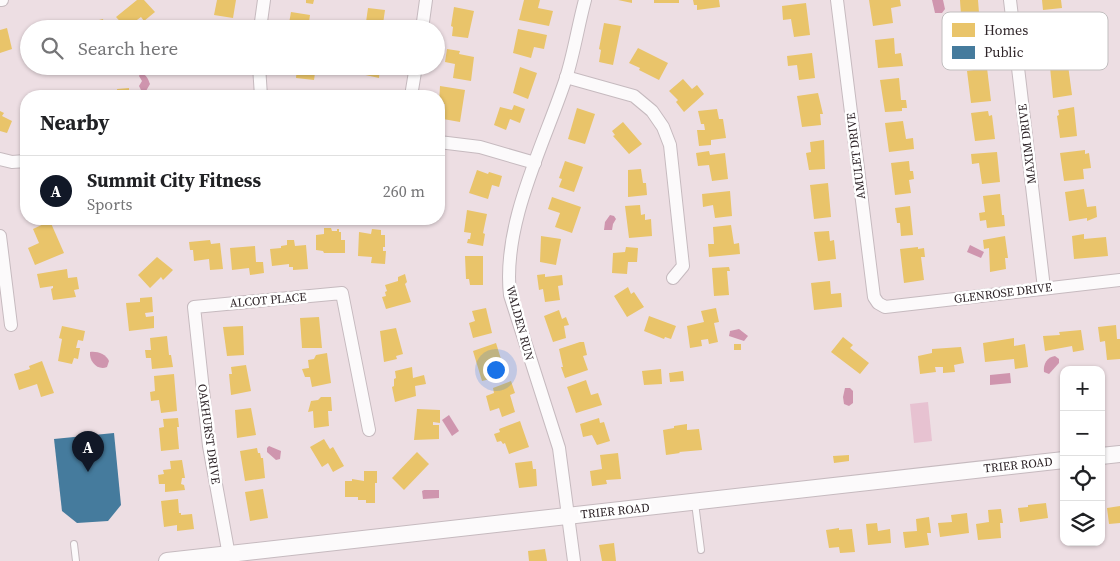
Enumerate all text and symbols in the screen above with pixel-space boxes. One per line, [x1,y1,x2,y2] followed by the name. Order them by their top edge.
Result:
[942,12,1108,70] legend
[20,20,445,75] search box
[984,20,1028,40] text: Homes
[38,34,66,62] icon: search
[78,35,178,61] text: Search here
[984,42,1024,62] text: Public
[1014,103,1040,185] street label: MAXIM DRIVE
[40,108,110,137] text: Nearby
[843,112,869,200] street label: AMULET DRIVE
[87,167,261,193] text: Summit City Fitness
[51,180,61,202] text: A
[383,180,425,202] text: 260 m
[87,193,132,215] text: Sports
[953,279,1053,307] street label: GLENROSE DRIVE
[502,284,538,362] street label: WALDEN RUN
[229,289,307,311] street label: ALCOT PLACE
[483,357,509,383] your location
[1060,366,1105,546] map controls
[1060,366,1105,411] button: +
[194,383,224,485] street label: OAKHURST DRIVE
[1060,411,1105,456] button: −
[72,431,104,472] pin: A
[983,453,1053,477] street label: TRIER ROAD
[1060,456,1105,501] button: locate
[580,499,650,523] street label: TRIER ROAD
[1060,501,1105,546] button: layers

